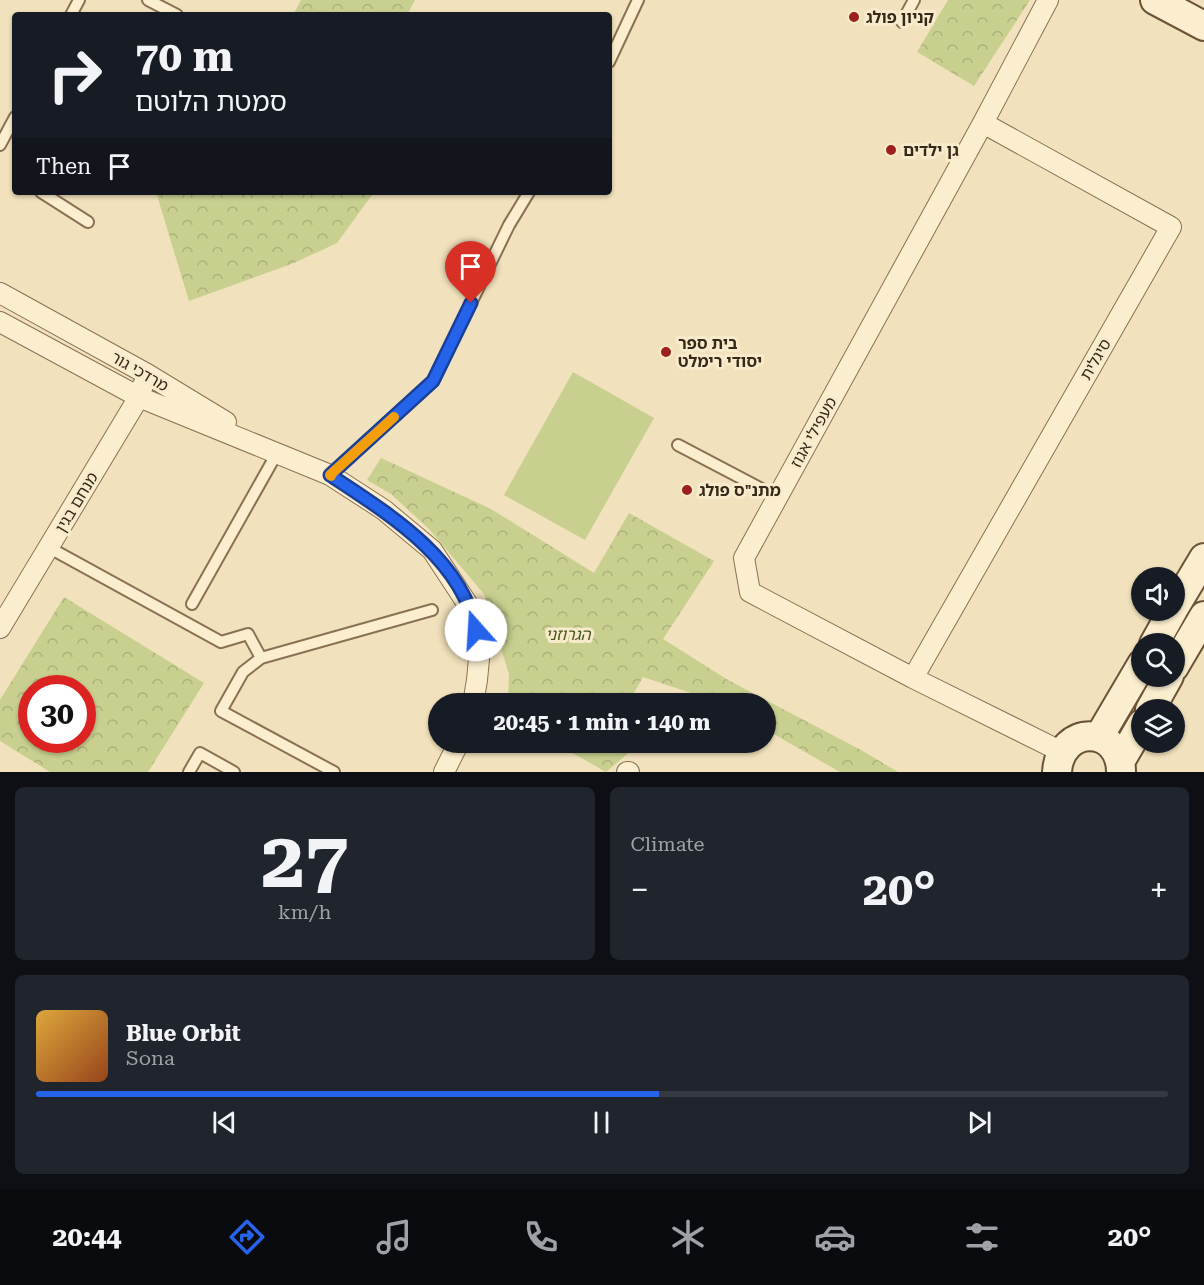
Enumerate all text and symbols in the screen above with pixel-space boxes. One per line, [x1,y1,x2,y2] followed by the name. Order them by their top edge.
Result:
[866,8,934,27] place label: קניון פולג
[847,10,861,24] marker: קניון פולג
[135,32,233,81] text: 70 m
[36,36,114,114] icon: right
[135,86,287,118] text: סמטת הלוטם
[903,141,959,160] place label: גן ילדים
[884,143,898,157] marker: גן ילדים
[103,150,136,183] icon: arrive
[36,154,91,179] text: Then
[445,241,496,303] pin
[454,250,487,283] icon: arrive
[678,334,762,371] place label: בית ספר יסודי רימלט
[1076,335,1115,383] street label: סיגלית
[659,345,673,359] marker: בית ספר יסודי רימלט
[108,347,172,395] street label: מרדכי גור
[786,394,841,471] street label: מעפילי אגוז
[51,469,102,536] street label: מנחם בגין
[699,481,781,500] place label: מתנ"ס פולג
[680,483,694,497] marker: מתנ"ס פולג
[1131,567,1185,753] map controls
[1131,567,1185,621] button: sound
[444,598,508,662] position arrow
[545,625,591,644] park label: הגרוזני
[1131,633,1185,687] button: search
[18,675,96,753] speed limit sign: 30
[1131,699,1185,753] button: layers
[493,710,711,735] text: 20:45 · 1 min · 140 m
[261,815,348,906] text: 27
[631,832,705,856] text: Climate
[863,863,936,916] text: 20°
[631,870,649,909] text: −
[1150,870,1168,909] text: +
[278,900,332,924] text: km/h
[126,1021,241,1046] text: Blue Orbit
[126,1046,175,1070] text: Sona
[208,1106,241,1139] icon: previous
[585,1106,618,1139] icon: pause
[963,1106,996,1139] icon: next
[226,1216,268,1258] icon: directions
[373,1216,415,1258] icon: music
[520,1216,562,1258] icon: phone
[667,1216,709,1258] icon: climate
[814,1216,856,1258] icon: car
[961,1216,1003,1258] icon: filters
[52,1221,121,1253] text: 20:44
[1108,1221,1152,1253] text: 20°

